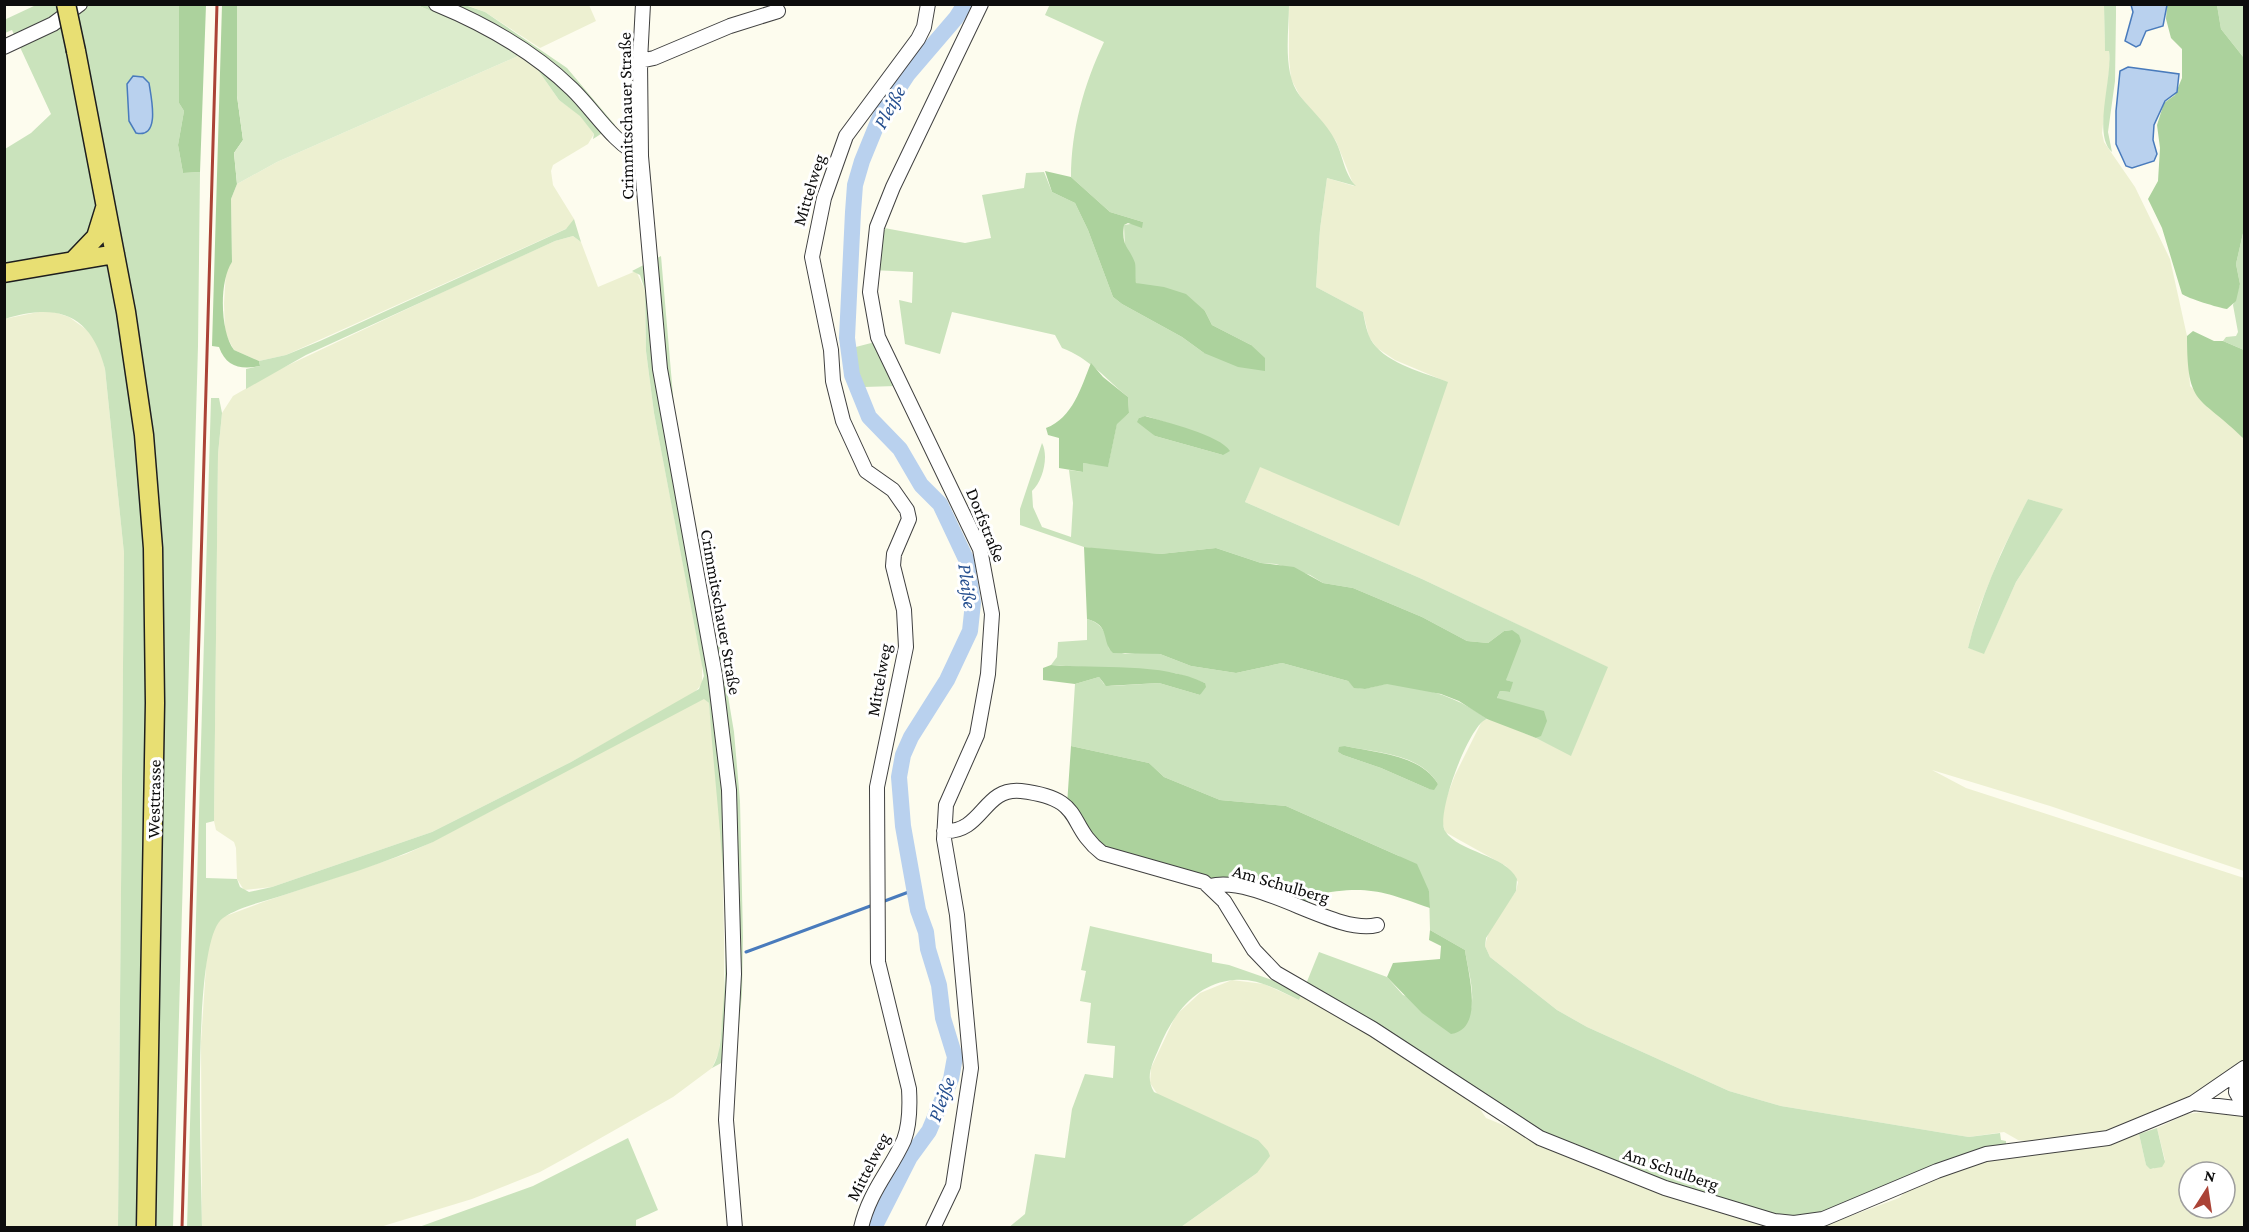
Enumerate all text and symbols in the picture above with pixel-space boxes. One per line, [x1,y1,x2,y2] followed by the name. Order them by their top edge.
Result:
[615,32,637,200] street label: Crimmitschauer Straße
[868,82,911,133] water label: Pleiße
[789,152,829,228] street label: Mittelweg
[962,485,1010,565] street label: Dorfstraße
[697,528,745,696] street label: Crimmitschauer Straße
[953,562,982,610] water label: Pleiße
[863,642,895,718] street label: Mittelweg
[143,759,165,839] street label: Westtrasse
[1230,861,1332,907] street label: Am Schulberg
[923,1074,960,1124] water label: Pleiße
[842,1129,894,1204] street label: Mittelweg
[1621,1143,1722,1195] street label: Am Schulberg
[2177,1160,2237,1220] north arrow
[2203,1166,2217,1185] text: N

